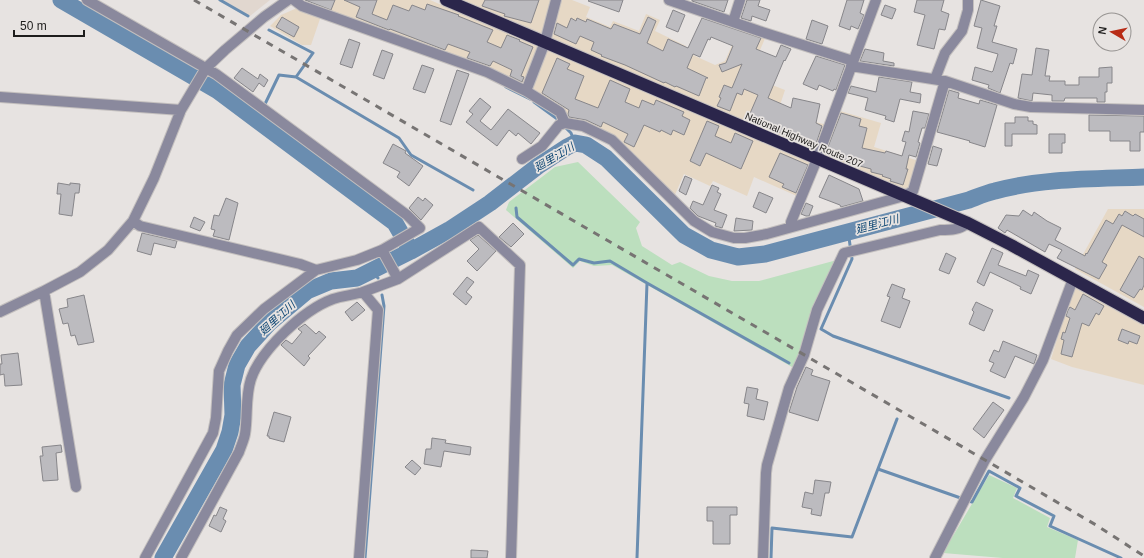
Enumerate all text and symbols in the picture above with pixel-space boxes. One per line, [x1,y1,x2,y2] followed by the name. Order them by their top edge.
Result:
[14,12,84,38] scale bar
[1092,12,1132,52] north arrow
[20,19,47,33] text: 50 m
[1096,26,1109,35] text: N
[744,110,865,170] street label: National Highway Route 207
[532,140,577,173] water label: 廻里江川
[854,212,901,235] water label: 廻里江川
[257,298,298,337] water label: 廻里江川

